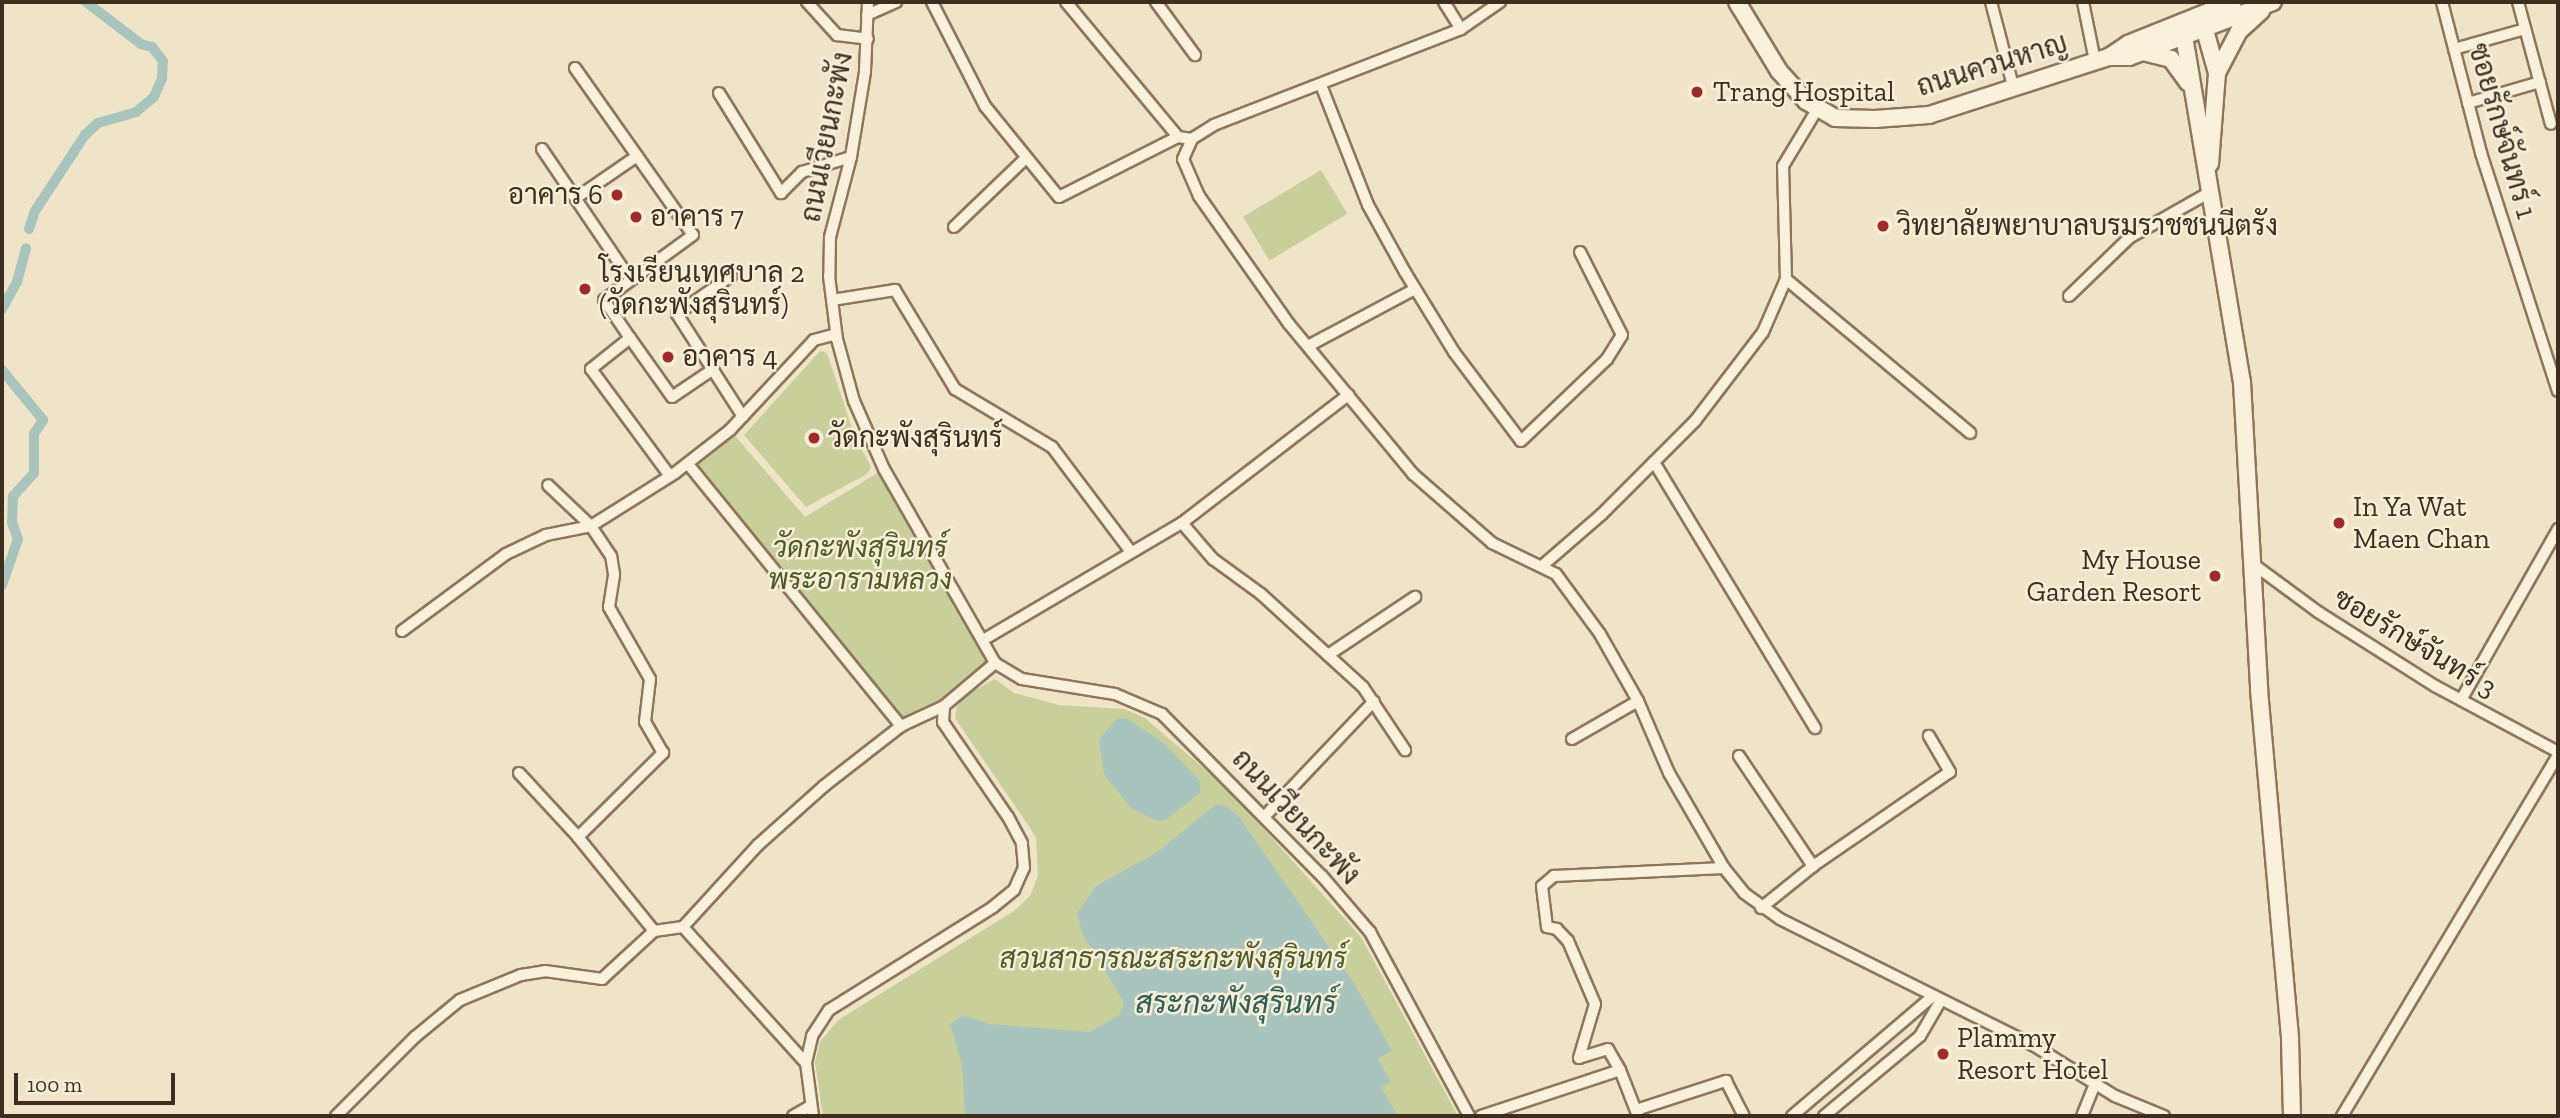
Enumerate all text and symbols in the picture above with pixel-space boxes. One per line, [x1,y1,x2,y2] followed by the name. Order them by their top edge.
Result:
[1913,26,2071,104] street label: ถนนควนหาญ
[2461,39,2543,223] street label: ซอยรักษ์จันทร์ 1
[794,49,860,225] street label: ถนนเวียนกะพัง
[1713,75,1895,109] place label: Trang Hospital
[1687,82,1707,102] marker: Trang Hospital
[508,178,603,212] place label: อาคาร 6
[609,187,625,203] marker: อาคาร 6
[650,200,744,234] place label: อาคาร 7
[628,209,644,225] marker: อาคาร 7
[1897,209,2278,243] place label: วิทยาลัยพยาบาลบรมราชชนนีตรัง
[1875,218,1891,234] marker: วิทยาลัยพยาบาลบรมราชชนนีตรัง
[599,256,805,322] place label: โรงเรียนเทศบาล 2 (วัดกะพังสุรินทร์)
[577,281,593,297] marker: โรงเรียนเทศบาล 2 (วัดกะพังสุรินทร์)
[682,340,777,374] place label: อาคาร 4
[660,349,676,365] marker: อาคาร 4
[828,421,1002,455] place label: วัดกะพังสุรินทร์
[806,430,822,446] marker: วัดกะพังสุรินทร์
[2353,490,2490,556] place label: In Ya Wat Maen Chan
[2331,515,2347,531] marker: In Ya Wat Maen Chan
[768,531,952,597] park label: วัดกะพังสุรินทร์ พระอารามหลวง
[2027,543,2201,609] place label: My House Garden Resort
[2207,568,2223,584] marker: My House Garden Resort
[2328,581,2502,705] street label: ซอยรักษ์จันทร์ 3
[1225,742,1367,892] street label: ถนนเวียนกะพัง
[999,942,1347,976] park label: สวนสาธารณะสระกะพังสุรินทร์
[1135,985,1337,1021] water label: สระกะพังสุรินทร์
[1957,1021,2108,1087] place label: Plammy Resort Hotel
[1935,1046,1951,1062] marker: Plammy Resort Hotel
[18,1058,178,1102] scale bar
[27,1072,82,1097] text: 100 m

